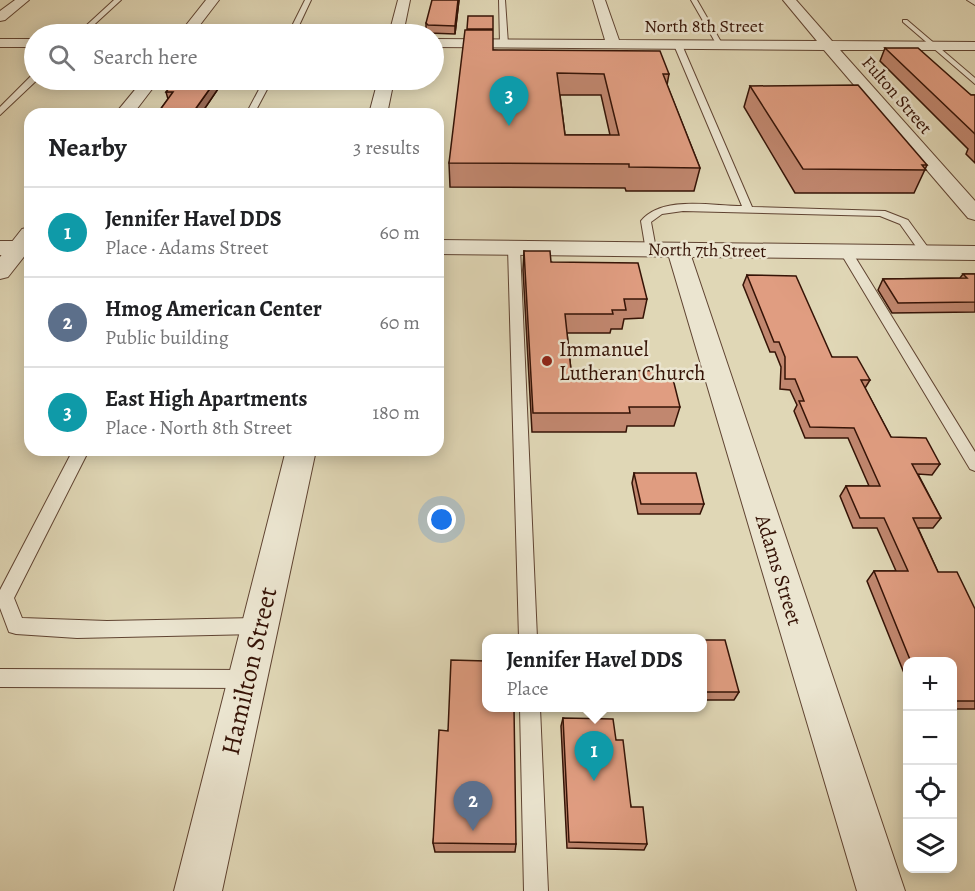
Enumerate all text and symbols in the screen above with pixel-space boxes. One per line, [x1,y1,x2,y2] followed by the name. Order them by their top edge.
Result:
[644,14,764,38] street label: North 8th Street
[24,24,444,90] search box
[45,41,78,74] icon: search
[93,42,198,72] text: Search here
[856,51,938,139] street label: Fulton Street
[490,76,528,126] pin: 3
[48,130,127,165] text: Nearby
[353,134,420,161] text: 3 results
[105,204,282,234] text: Jennifer Havel DDS
[64,219,71,246] text: 1
[380,219,420,246] text: 60 m
[105,234,269,261] text: Place · Adams Street
[648,237,767,263] street label: North 7th Street
[105,294,322,324] text: Hmog American Center
[63,309,72,336] text: 2
[380,309,420,336] text: 60 m
[105,324,229,351] text: Public building
[559,335,706,387] place label: Immanuel Lutheran Church
[540,354,554,368] marker: Immanuel Lutheran Church
[105,384,308,414] text: East High Apartments
[63,399,72,426] text: 3
[372,399,420,426] text: 180 m
[105,414,292,441] text: Place · North 8th Street
[427,505,456,534] your location
[749,510,809,629] street label: Adams Street
[213,583,285,758] street label: Hamilton Street
[482,634,707,712] popup
[506,645,683,675] text: Jennifer Havel DDS
[903,657,957,873] map controls
[903,657,957,711] button: +
[506,675,549,702] text: Place
[903,711,957,765] button: −
[574,732,614,781] pin: 1
[903,765,957,819] button: locate
[454,782,492,831] pin: 2
[903,819,957,873] button: layers

